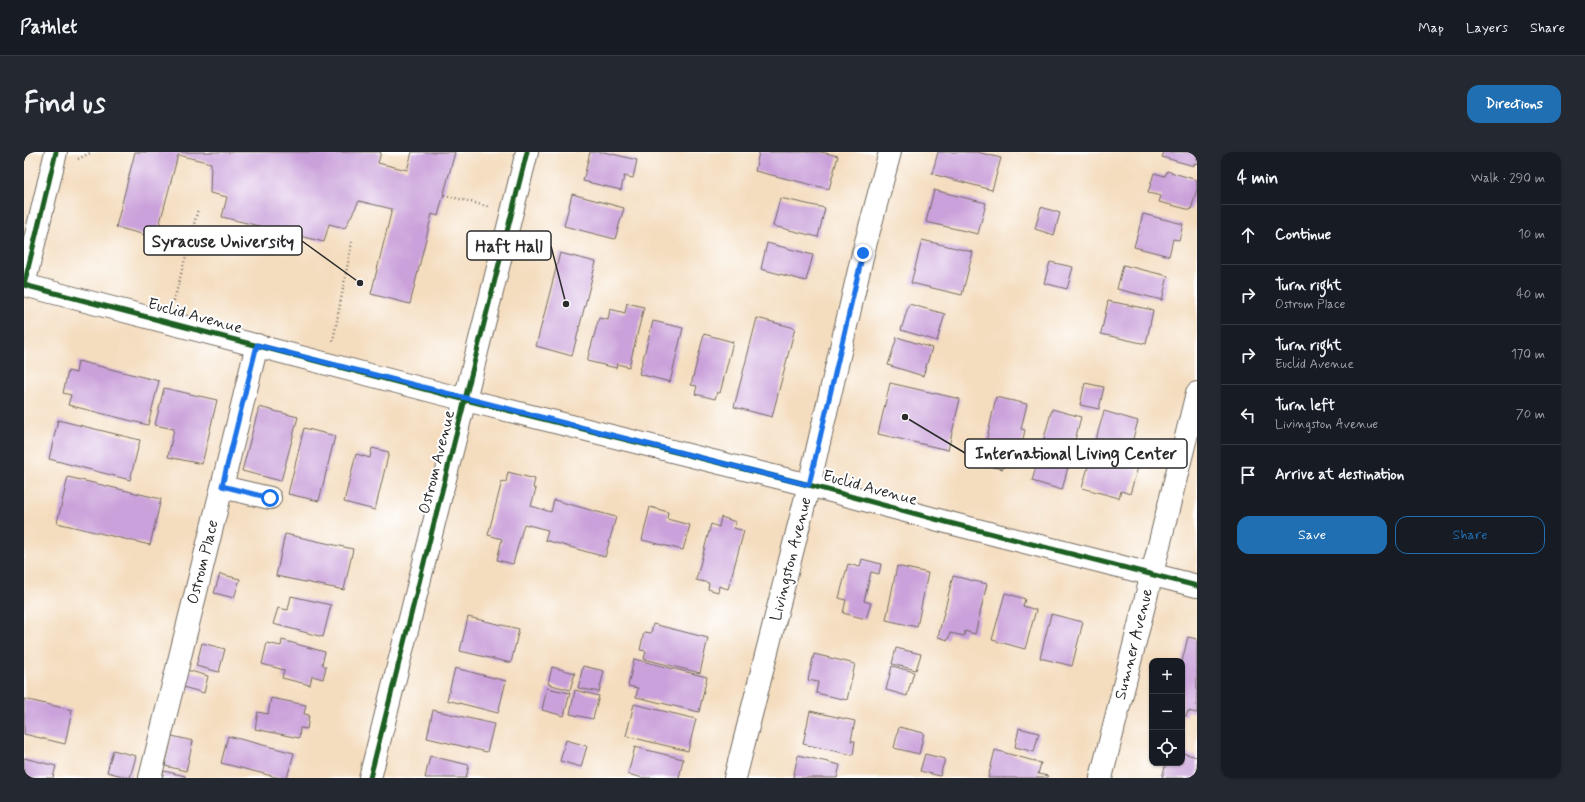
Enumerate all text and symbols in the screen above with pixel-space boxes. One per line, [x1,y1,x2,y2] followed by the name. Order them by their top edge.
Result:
[20,15,77,40] text: Pathlet
[1418,19,1444,37] text: Map
[1466,19,1508,37] text: Layers
[1530,19,1565,37] text: Share
[1467,85,1561,123] button: Directions
[24,86,105,123] text: Find us
[1237,167,1278,189] text: 4 min
[1471,170,1545,187] text: Walk · 290 m
[1237,224,1259,246] icon: ahead
[1275,225,1331,245] text: Continue
[144,226,302,255] callout: Syracuse University
[1518,226,1545,243] text: 10 m
[152,231,294,253] text: Syracuse University
[467,231,551,260] callout: Haft Hall
[475,236,543,258] text: Haft Hall
[854,244,872,262] route end
[1275,276,1342,296] text: Turn right
[1237,284,1259,306] icon: right
[1516,286,1545,303] text: 40 m
[145,293,245,339] street label: Euclid Avenue
[1275,296,1345,313] text: Ostrom Place
[1275,336,1342,356] text: Turn right
[1237,344,1259,366] icon: right
[1511,346,1545,363] text: 170 m
[1275,356,1354,373] text: Euclid Avenue
[1275,396,1335,416] text: Turn left
[1237,404,1259,426] icon: left
[1516,406,1545,423] text: 70 m
[414,408,460,516] street label: Ostrom Avenue
[1275,416,1378,433] text: Livingston Avenue
[965,439,1187,468] callout: International Living Center
[975,443,1177,468] text: International Living Center
[1237,464,1259,486] icon: arrive
[820,465,920,511] street label: Euclid Avenue
[1275,465,1404,485] text: Arrive at destination
[261,489,279,507] route start
[765,495,817,623] street label: Livingston Avenue
[1237,516,1387,554] button: Save
[1395,516,1545,554] button: Share
[182,518,224,606] street label: Ostrom Place
[1110,586,1158,702] street label: Sumner Avenue
[1149,658,1185,766] map controls
[1149,658,1185,694] button: +
[1149,694,1185,730] button: −
[1149,730,1185,766] button: locate

